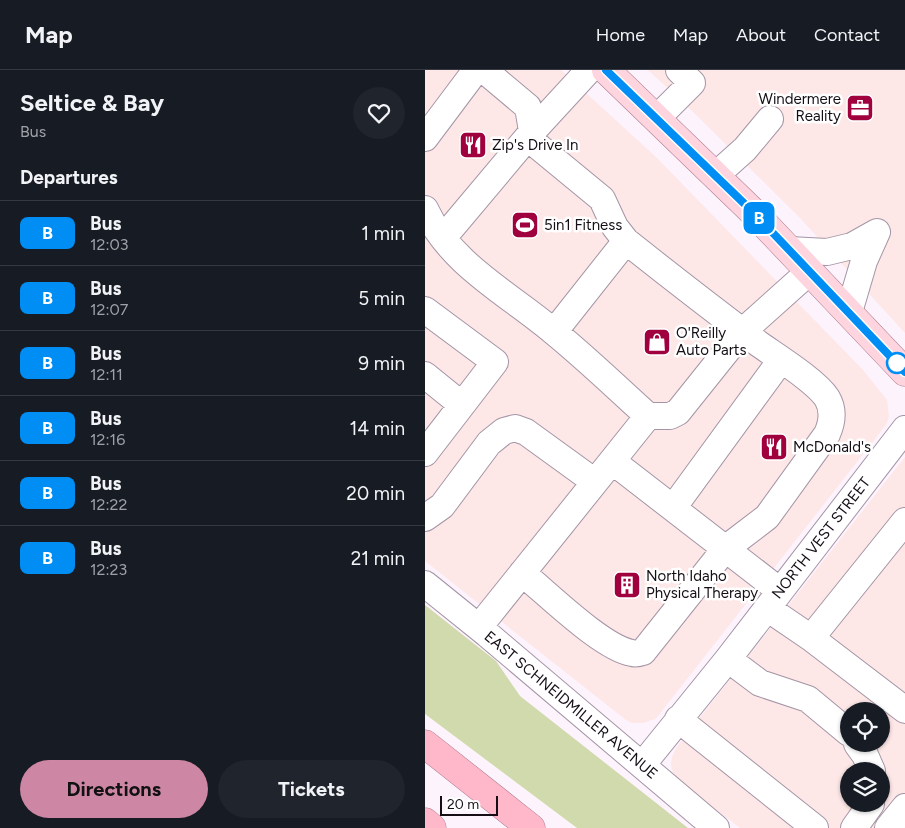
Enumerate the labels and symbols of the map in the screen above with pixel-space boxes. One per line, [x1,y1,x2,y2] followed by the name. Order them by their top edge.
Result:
[758,90,841,125] place label: Windermere Reality
[845,93,875,123] office icon: Windermere Reality
[458,130,488,160] restaurant icon: Zip's Drive In
[492,136,578,154] place label: Zip's Drive In
[743,202,775,234] line badge: B
[510,210,540,240] sports icon: 5in1 Fitness
[544,216,622,234] place label: 5in1 Fitness
[676,324,746,359] place label: O'Reilly Auto Parts
[642,327,672,357] shop icon: O'Reilly Auto Parts
[886,352,905,374] unlabelled marker
[759,432,789,462] restaurant icon: McDonald's
[793,438,871,456] place label: McDonald's
[768,473,874,602] street label: NORTH VEST STREET
[646,567,758,602] place label: North Idaho Physical Therapy
[612,570,642,600] building icon: North Idaho Physical Therapy
[481,627,661,783] street label: EAST SCHNEIDMILLER AVENUE
[440,793,497,816] scale bar

